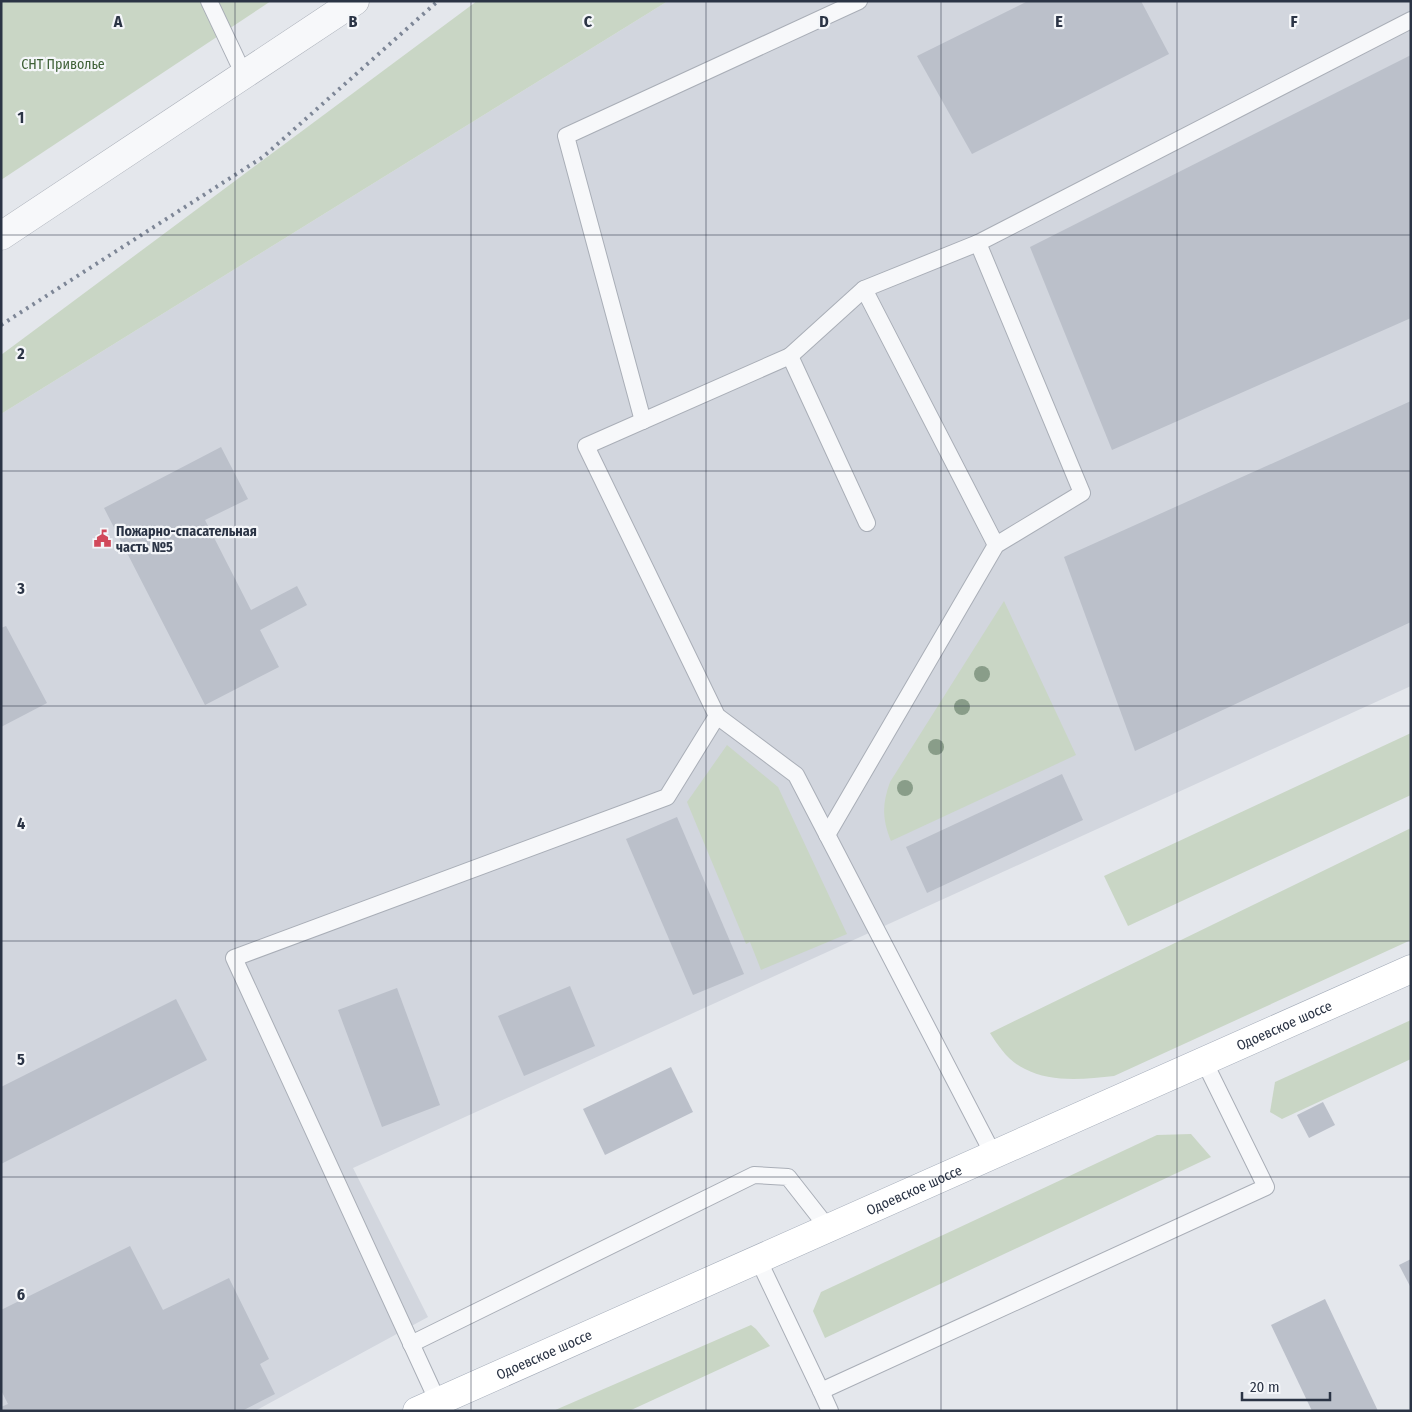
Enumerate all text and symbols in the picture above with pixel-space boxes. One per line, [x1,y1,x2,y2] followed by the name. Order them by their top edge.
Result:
[113,12,123,31] text: A
[349,12,358,31] text: B
[584,12,593,31] text: C
[819,12,829,31] text: D
[1055,12,1063,31] text: E
[1290,12,1298,31] text: F
[21,56,105,73] park label: СНТ Приволье
[18,108,24,127] text: 1
[16,344,25,363] text: 2
[116,523,257,556] place label: Пожарно-спасательная часть №5
[92,529,112,549] public building icon: Пожарно-спасательная часть №5
[16,579,25,598] text: 3
[17,814,25,833] text: 4
[1234,997,1335,1054] street label: Одоевское шоссе
[17,1050,25,1069] text: 5
[864,1161,965,1219] street label: Одоевское шоссе
[17,1285,25,1304] text: 6
[494,1326,595,1383] street label: Одоевское шоссе
[1242,1370,1330,1402] scale bar
[1250,1378,1280,1396] text: 20 m

